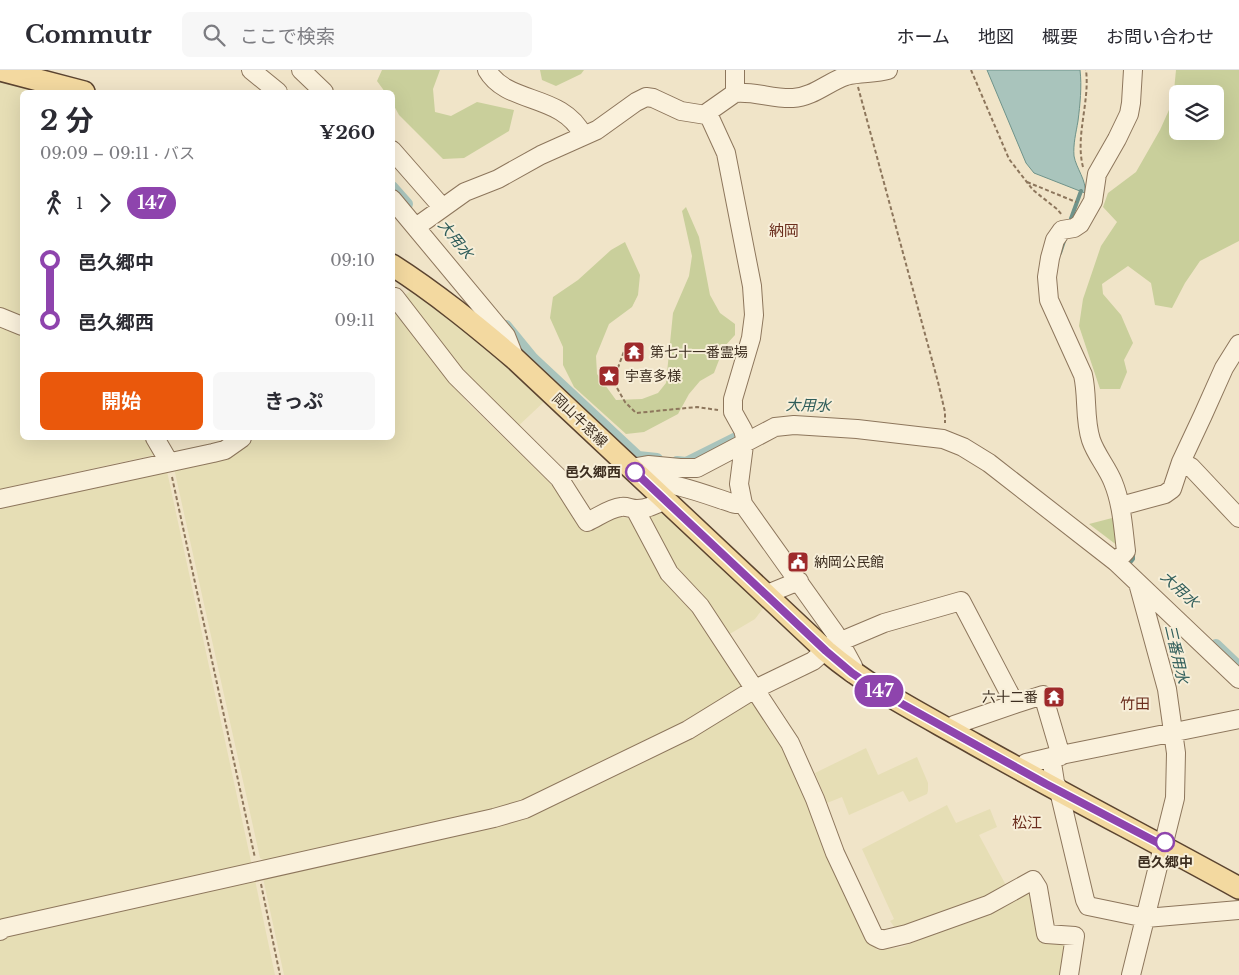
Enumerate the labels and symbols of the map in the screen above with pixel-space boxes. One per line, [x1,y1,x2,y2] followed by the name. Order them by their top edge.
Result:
[434,216,479,264] water label: 大用水
[769,221,799,240] district label: 納岡
[622,340,646,364] temple icon: 第七十一番霊場
[650,343,748,361] place label: 第七十一番霊場
[597,364,621,388] place icon: 宇喜多様
[625,367,681,385] place label: 宇喜多様
[549,389,611,451] street label: 岡山牛窓線
[785,395,833,415] water label: 大用水
[625,462,645,482] marker: 邑久郷西
[565,463,621,481] place label: 邑久郷西
[786,550,810,574] public building icon: 納岡公民館
[814,553,884,571] place label: 納岡公民館
[1157,567,1204,613] water label: 大用水
[1161,623,1193,687] water label: 三番用水
[850,675,908,707] line badge: 147
[1042,685,1066,709] temple icon: 六十二番
[982,688,1038,706] place label: 六十二番
[1120,694,1150,713] district label: 竹田
[1012,813,1042,832] district label: 松江
[1155,832,1175,852] marker: 邑久郷中
[1137,853,1193,871] place label: 邑久郷中

